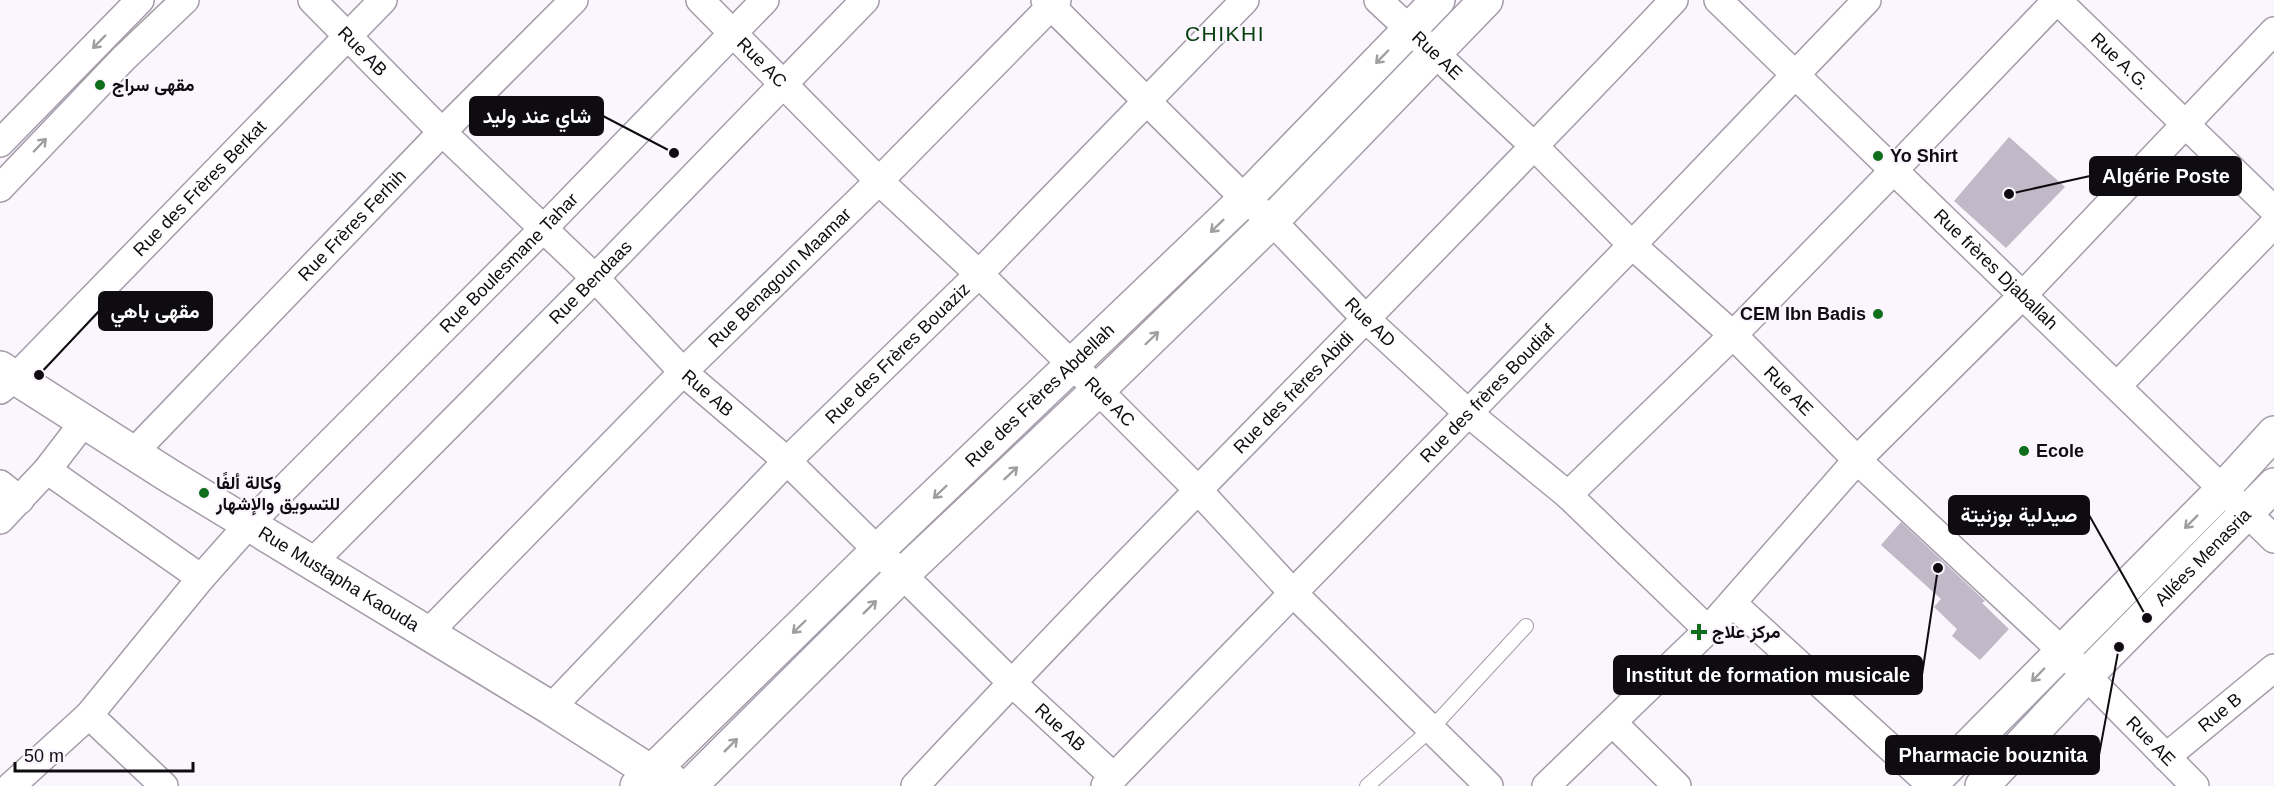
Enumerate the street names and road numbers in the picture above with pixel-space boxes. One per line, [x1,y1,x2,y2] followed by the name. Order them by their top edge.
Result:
[334,23,391,80] street label: Rue AB
[1408,27,1466,84] street label: Rue AE
[2087,29,2153,94] street label: Rue A.G.
[733,33,791,92] street label: Rue AC
[129,116,270,260] street label: Rue des Frères Berkat
[294,166,410,285] street label: Rue Frères Ferhih
[436,189,582,337] street label: Rue Boulesmane Tahar
[704,204,855,352] street label: Rue Benagoun Maamar
[1930,205,2062,334] street label: Rue frères Djaballah
[545,236,636,328] street label: Rue Bendaas
[821,279,974,428] street label: Rue des Frères Bouaziz
[1341,293,1399,351] street label: Rue AD
[961,320,1118,471] street label: Rue des Frères Abdellah
[1416,320,1560,466] street label: Rue des frères Boudiaf
[1230,328,1357,457] street label: Rue des frères Abidi
[1760,362,1817,420] street label: Rue AE
[678,366,737,421] street label: Rue AB
[1081,373,1139,431] street label: Rue AC
[2151,504,2256,610] street label: Allées Menasria
[255,522,423,636] street label: Rue Mustapha Kaouda
[2194,689,2246,736] street label: Rue B
[1031,699,1089,755] street label: Rue AB
[2122,712,2179,770] street label: Rue AE

